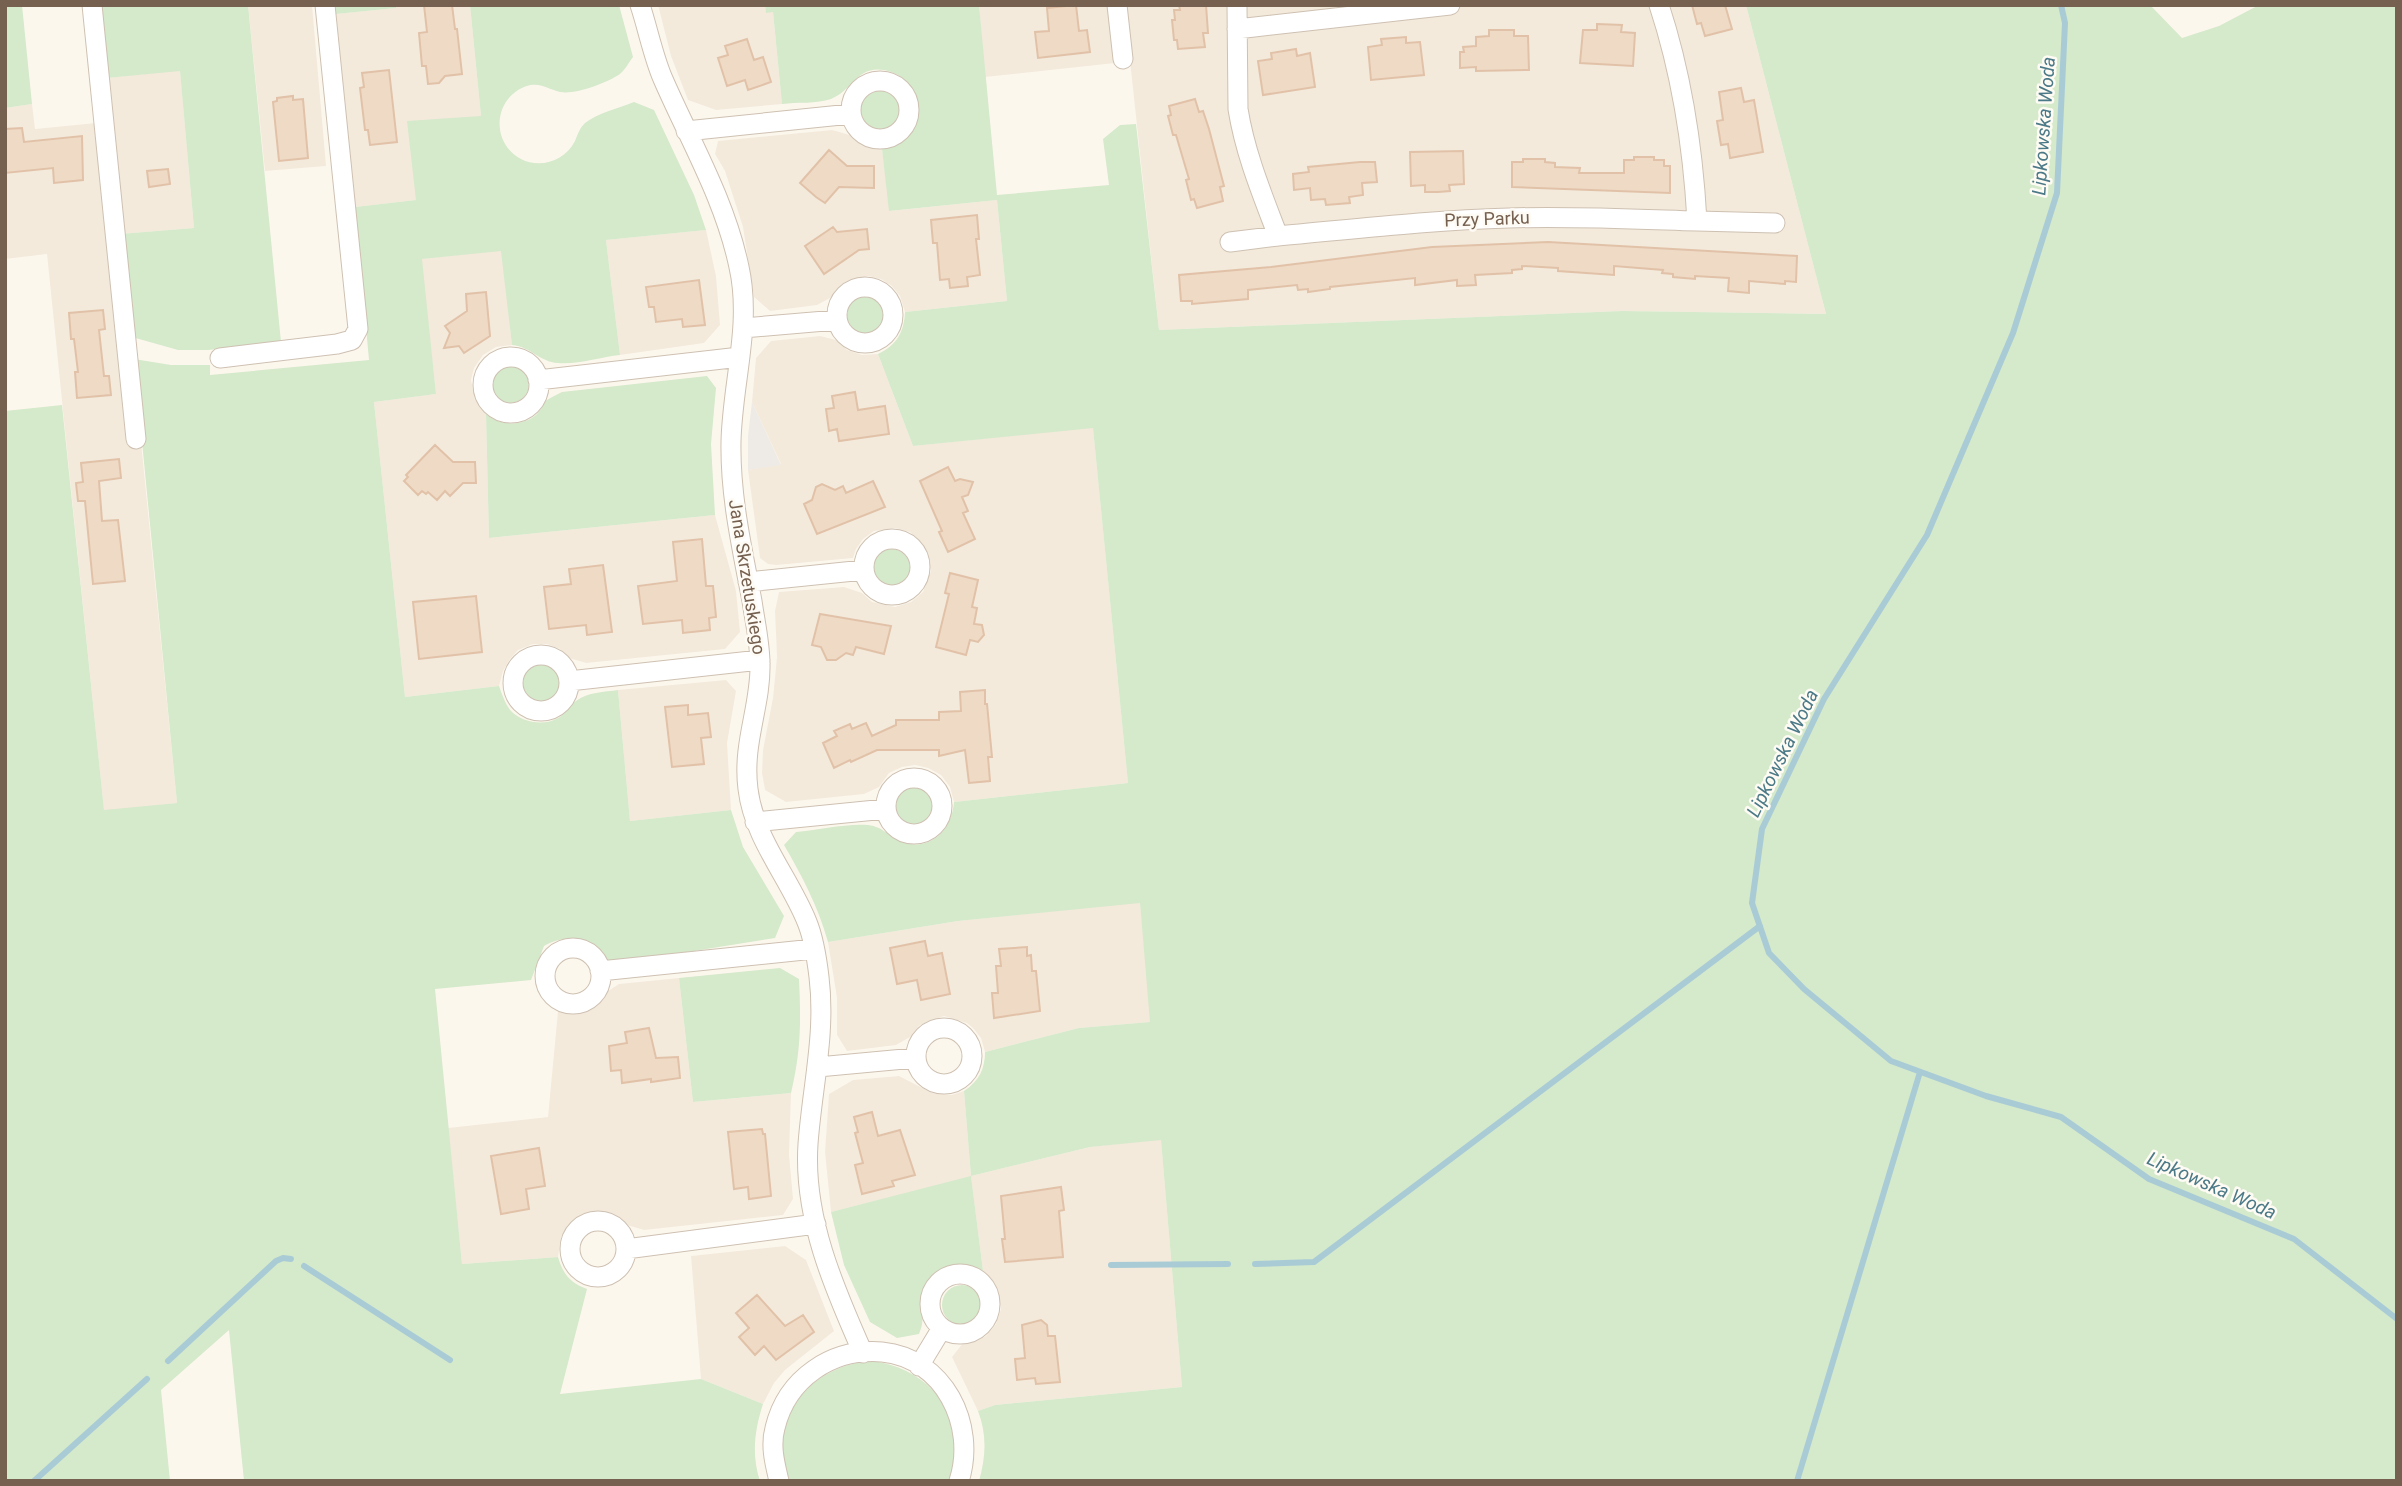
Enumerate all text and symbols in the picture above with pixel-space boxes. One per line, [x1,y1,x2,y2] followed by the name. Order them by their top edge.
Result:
[2027,56,2060,196] water label: Lipkowska Woda
[1444,207,1530,230] street label: Przy Parku
[725,498,770,656] street label: Jana Skrzetuskiego
[1742,686,1823,821] water label: Lipkowska Woda
[2144,1147,2280,1224] water label: Lipkowska Woda

